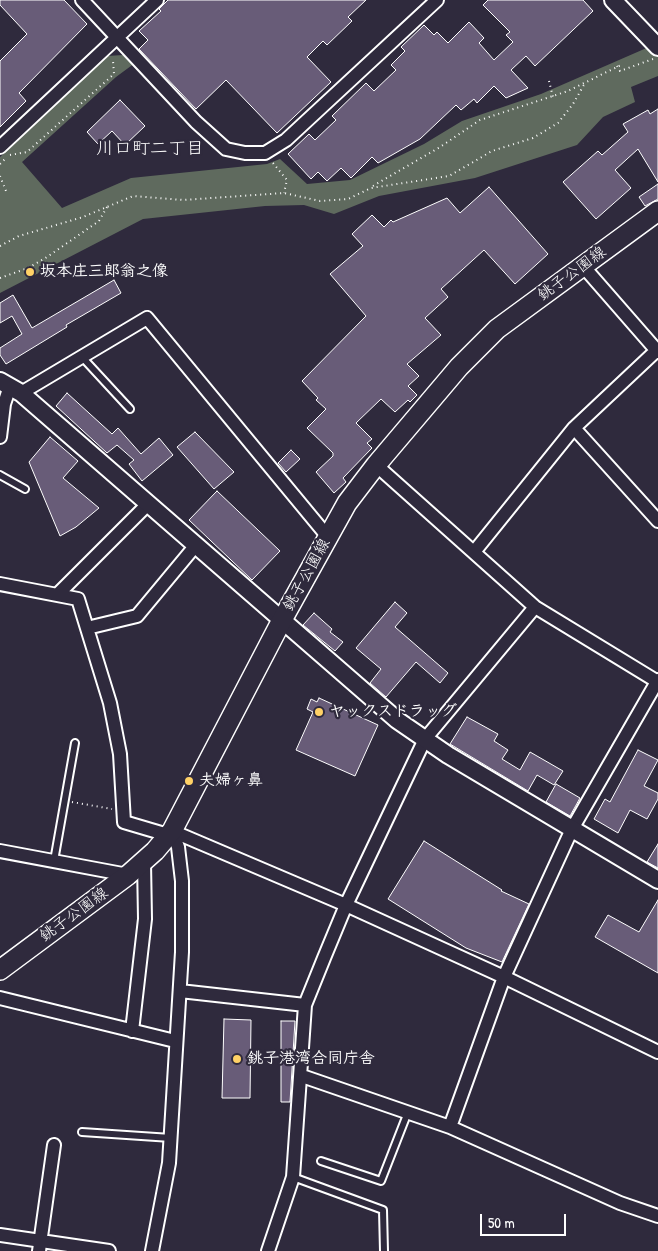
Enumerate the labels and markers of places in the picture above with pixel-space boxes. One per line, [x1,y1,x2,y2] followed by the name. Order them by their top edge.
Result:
[40,262,168,282] place label: 坂本庄三郎翁之像
[24,266,36,278] marker: 坂本庄三郎翁之像
[329,702,457,722] place label: ヤックスドラッグ
[313,706,325,718] marker: ヤックスドラッグ
[199,771,263,791] place label: 夫婦ヶ鼻
[183,775,195,787] marker: 夫婦ヶ鼻
[247,1049,375,1069] place label: 銚子港湾合同庁舎
[231,1053,243,1065] marker: 銚子港湾合同庁舎

